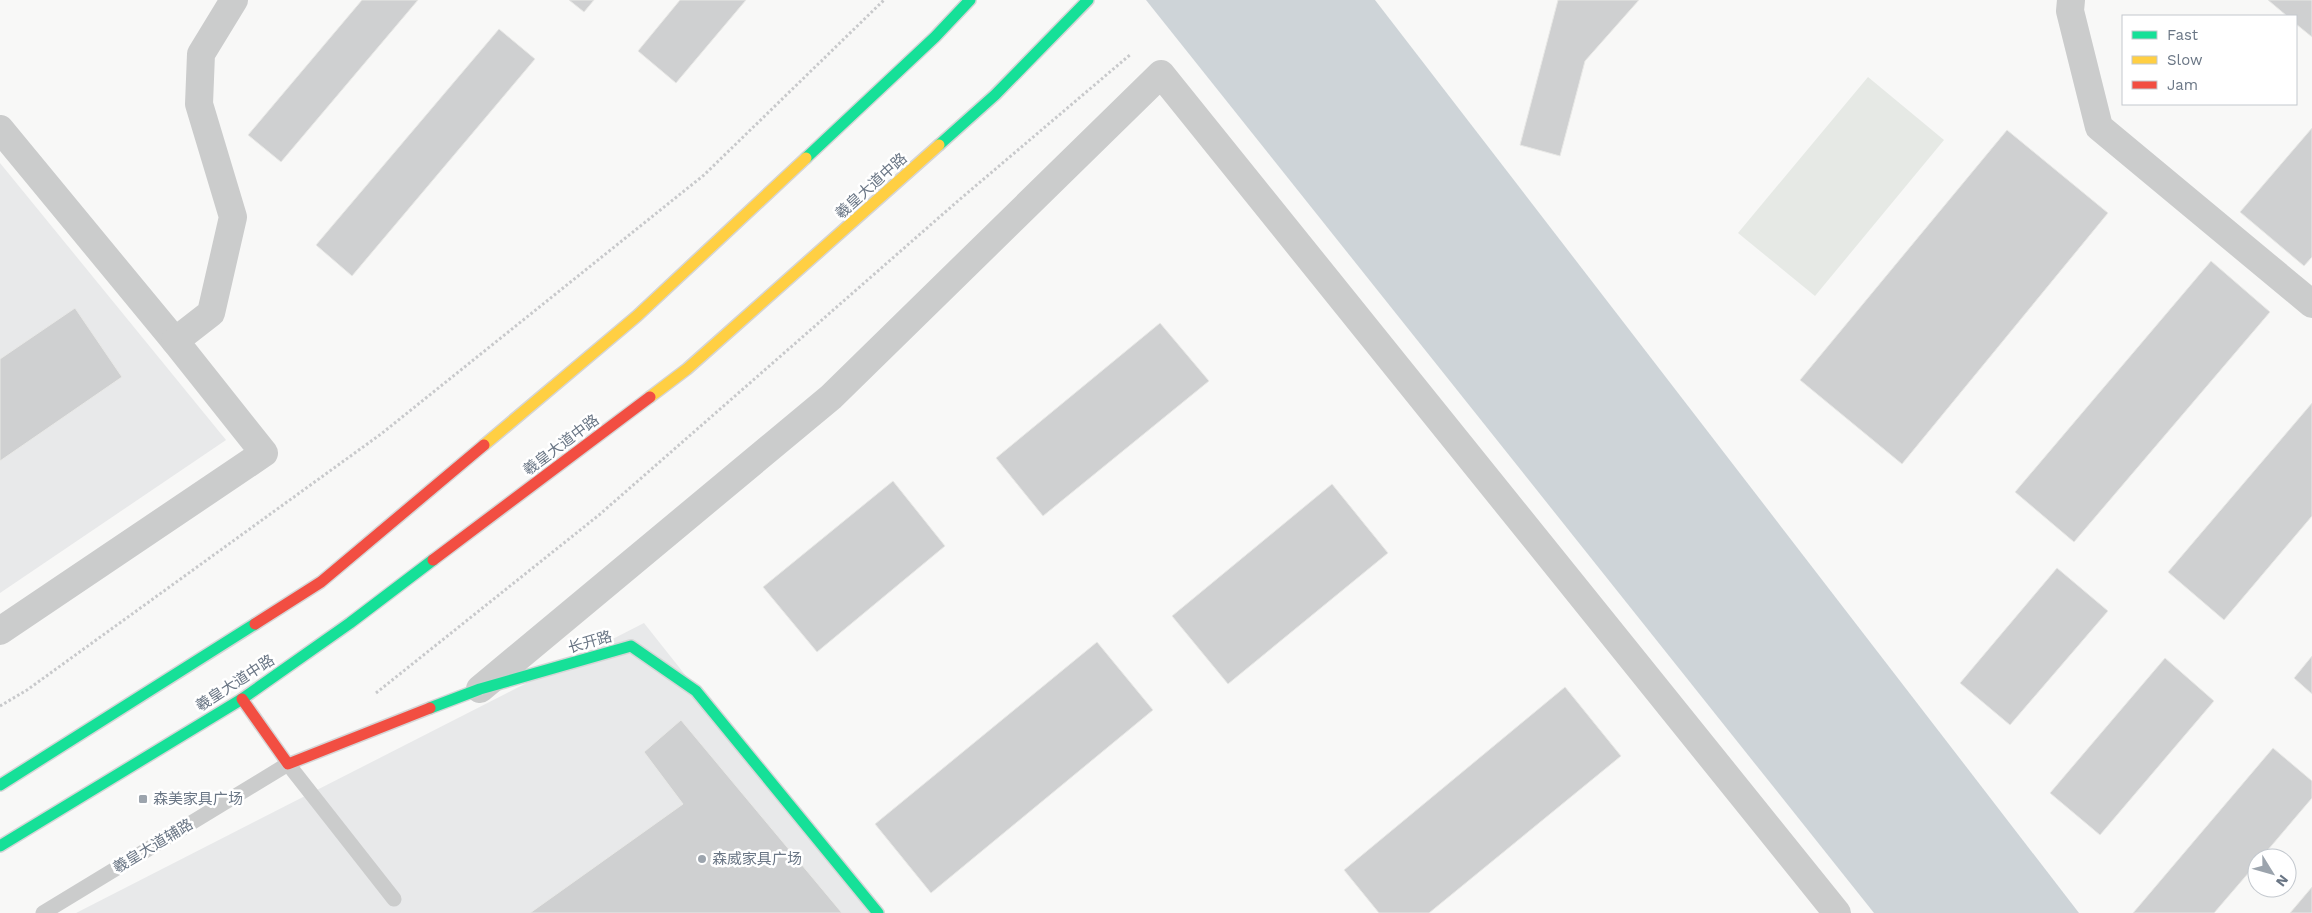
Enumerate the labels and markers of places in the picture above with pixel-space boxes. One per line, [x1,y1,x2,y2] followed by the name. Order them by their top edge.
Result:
[153,790,243,808] place label: 森美家具广场
[137,793,149,805] marker: 森美家具广场
[712,850,802,868] place label: 森威家具广场
[696,853,708,865] marker: 森威家具广场

